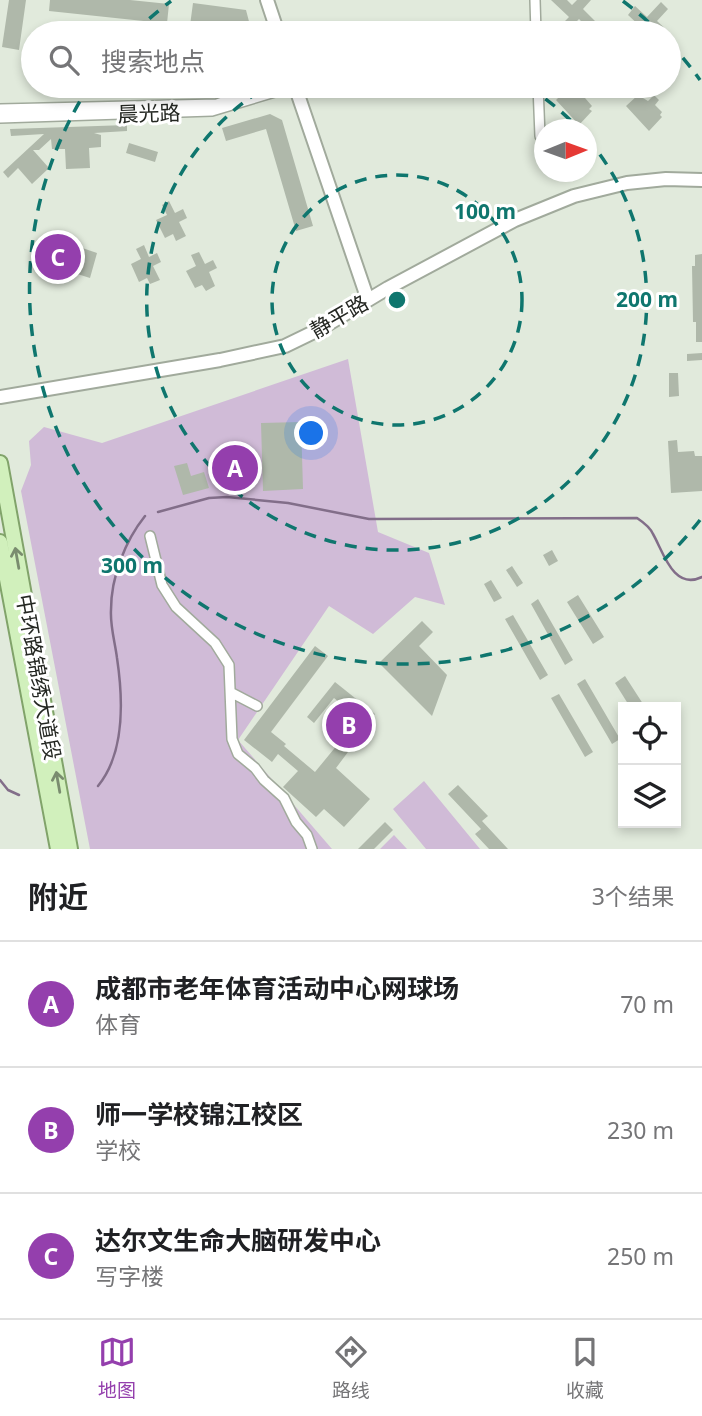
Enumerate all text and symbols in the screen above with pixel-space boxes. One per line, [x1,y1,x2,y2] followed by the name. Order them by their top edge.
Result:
[21,21,681,98] search box
[45,41,83,79] icon: search
[101,43,205,79] text: 搜索地点
[117,98,181,128] street label: 晨光路
[534,119,597,182] north arrow
[454,197,516,225] text: 100 m
[35,231,81,283] pin: C
[616,285,678,313] text: 200 m
[305,288,373,344] street label: 静平路
[385,288,409,312] centre of rings
[294,416,328,450] your location
[212,442,258,494] pin: A
[10,547,23,570] one-way arrow
[101,551,163,579] text: 300 m
[11,592,67,762] street label: 中环路锦绣大道段
[326,699,372,751] pin: B
[618,702,681,828] map controls
[618,702,681,765] button: locate
[618,765,681,828] button: layers
[51,771,64,794] one-way arrow
[28,876,88,917] text: 附近
[592,880,674,912] text: 3个结果
[95,970,459,1006] text: 成都市老年体育活动中心网球场
[43,988,59,1020] text: A
[620,988,674,1020] text: 70 m
[95,1008,141,1040] text: 体育
[95,1096,303,1132] text: 师一学校锦江校区
[43,1114,59,1146] text: B
[607,1114,674,1146] text: 230 m
[95,1134,141,1166] text: 学校
[95,1222,381,1258] text: 达尔文生命大脑研发中心
[44,1240,58,1272] text: C
[607,1240,674,1272] text: 250 m
[95,1260,164,1292] text: 写字楼
[98,1333,136,1403] tab: 地图
[332,1333,370,1403] tab: 路线
[566,1333,604,1403] tab: 收藏

